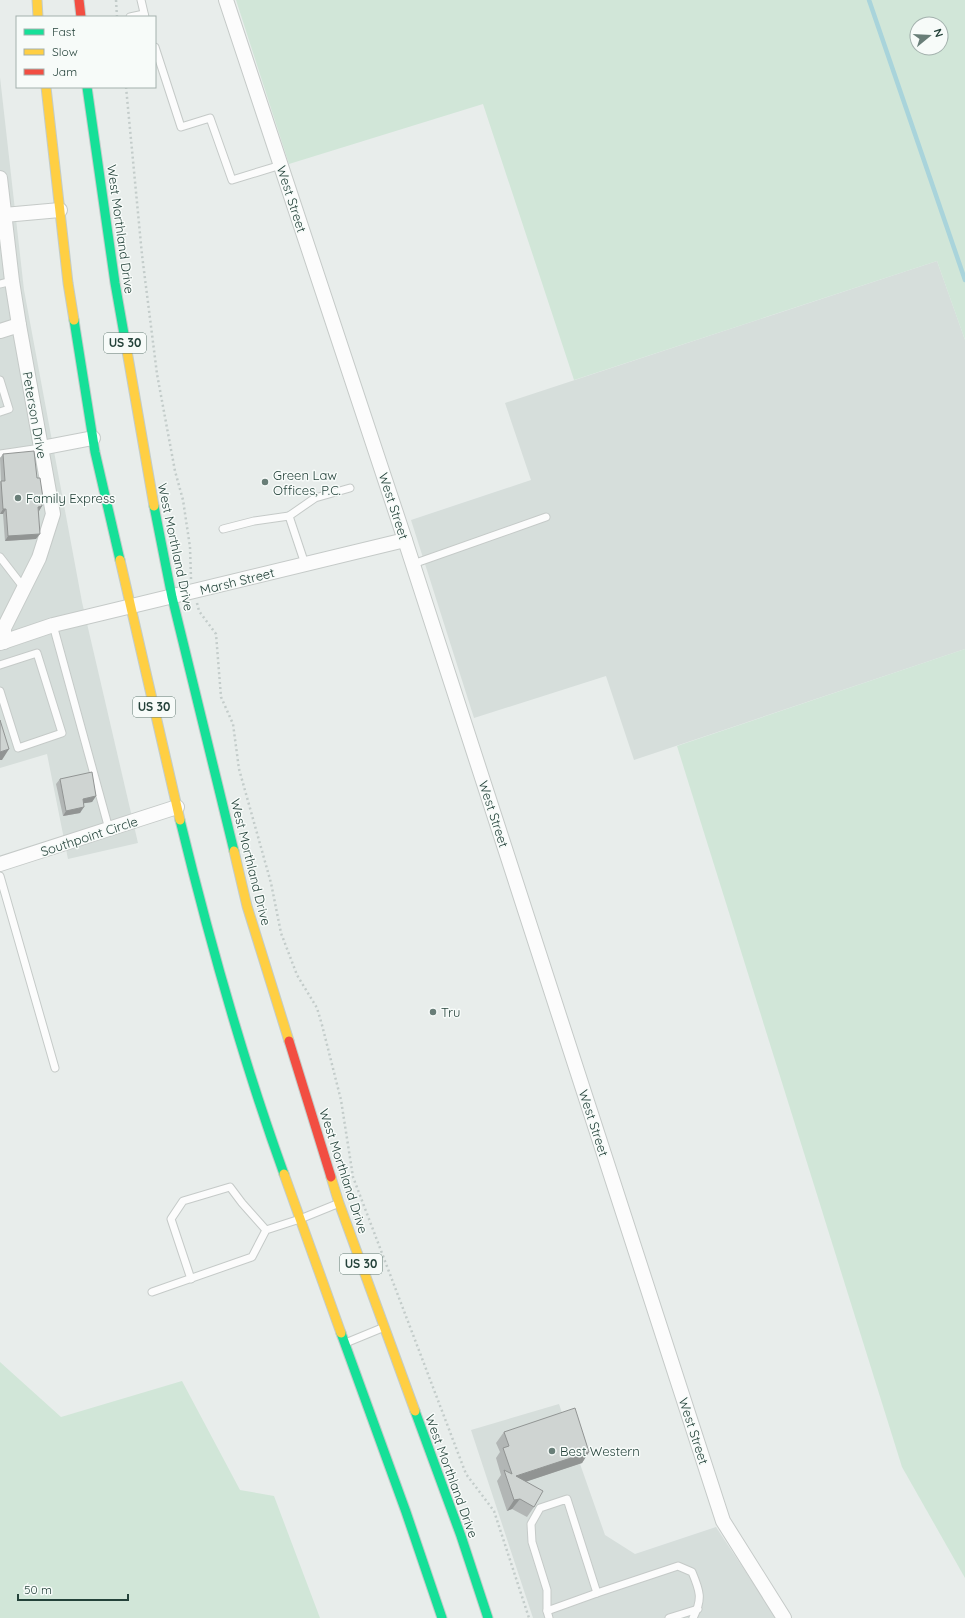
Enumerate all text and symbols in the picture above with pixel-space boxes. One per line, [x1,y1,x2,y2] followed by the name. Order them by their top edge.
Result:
[16,16,156,88] legend
[909,16,949,56] north arrow
[52,24,76,39] text: Fast
[931,27,946,39] text: N
[52,44,78,59] text: Slow
[52,64,77,79] text: Jam
[104,163,138,295] street label: West Morthland Drive
[274,164,310,234] street label: West Street
[104,333,146,353] road number: US 30
[19,370,51,460] street label: Peterson Drive
[273,467,341,498] place label: Green Law Offices, P.C.
[376,471,412,541] street label: West Street
[260,477,270,487] marker: Green Law Offices, P.C.
[155,482,197,612] street label: West Morthland Drive
[26,490,115,506] place label: Family Express
[13,493,23,503] marker: Family Express
[198,564,276,598] street label: Marsh Street
[133,697,175,717] road number: US 30
[476,779,512,849] street label: West Street
[227,797,275,927] street label: West Morthland Drive
[38,813,140,859] street label: Southpoint Circle
[441,1004,460,1020] place label: Tru
[428,1007,438,1017] marker: Tru
[576,1088,612,1158] street label: West Street
[316,1107,372,1235] street label: West Morthland Drive
[340,1254,382,1274] road number: US 30
[676,1396,712,1466] street label: West Street
[422,1412,482,1540] street label: West Morthland Drive
[560,1443,640,1459] place label: Best Western
[547,1446,557,1456] marker: Best Western
[18,1576,128,1602] scale bar
[24,1582,52,1597] text: 50 m

